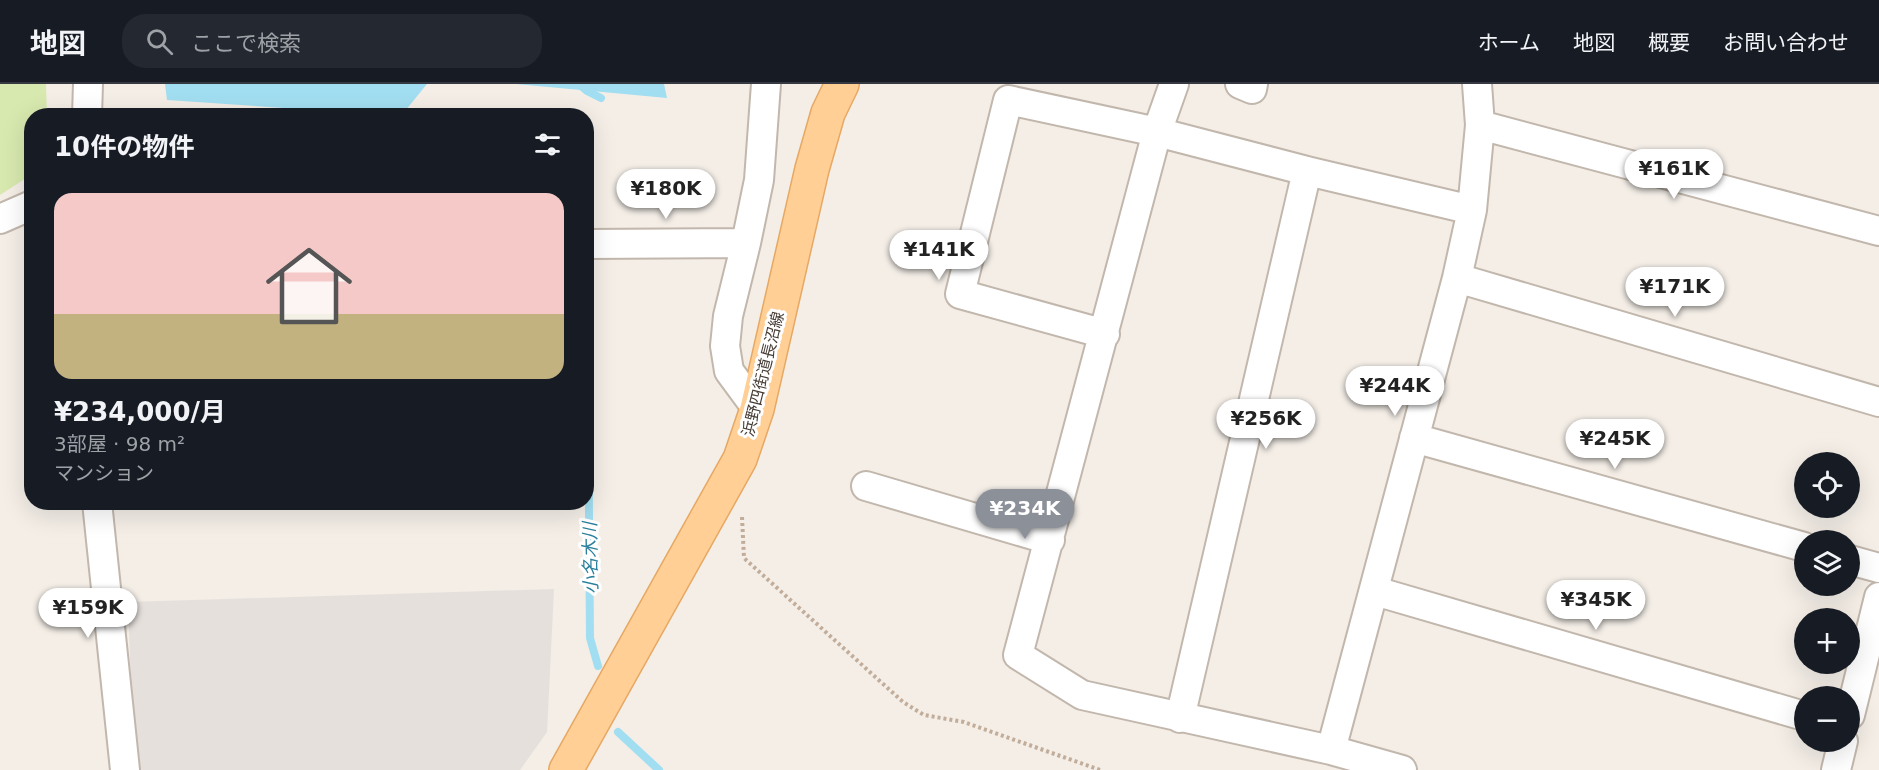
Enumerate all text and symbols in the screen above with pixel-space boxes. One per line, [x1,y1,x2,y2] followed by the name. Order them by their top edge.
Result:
[122,14,542,68] search box
[143,25,176,58] icon: search
[30,27,86,60] text: 地図
[191,31,301,56] text: ここで検索
[1478,31,1540,55] text: ホーム
[1573,31,1615,55] text: 地図
[1648,31,1690,55] text: 概要
[1723,31,1849,55] text: お問い合わせ
[531,128,564,161] icon: filters
[54,132,194,162] text: 10件の物件
[1632,149,1716,200] pin: ¥161K
[1638,156,1710,180] text: ¥161K
[624,169,708,220] pin: ¥180K
[630,176,702,200] text: ¥180K
[897,230,981,281] pin: ¥141K
[255,232,363,340] icon: home
[903,237,975,261] text: ¥141K
[1633,267,1717,318] pin: ¥171K
[1639,274,1711,298] text: ¥171K
[738,310,788,438] street label: 浜野四街道長沼線
[1353,366,1437,417] pin: ¥244K
[1359,373,1431,397] text: ¥244K
[54,397,226,427] text: ¥234,000/月
[1224,399,1308,450] pin: ¥256K
[1230,406,1302,430] text: ¥256K
[1573,419,1657,470] pin: ¥245K
[1579,426,1651,450] text: ¥245K
[54,432,185,456] text: 3部屋 · 98 m²
[1794,452,1860,752] map controls
[1794,452,1860,518] button: locate
[54,461,154,485] text: マンション
[983,489,1067,540] pin: ¥234K
[989,496,1061,520] text: ¥234K
[579,520,601,594] water label: 小名木川
[1794,530,1860,596] button: layers
[1554,580,1638,631] pin: ¥345K
[1560,587,1632,611] text: ¥345K
[46,588,130,639] pin: ¥159K
[52,595,124,619] text: ¥159K
[1794,608,1860,674] button: +
[1794,686,1860,752] button: −

